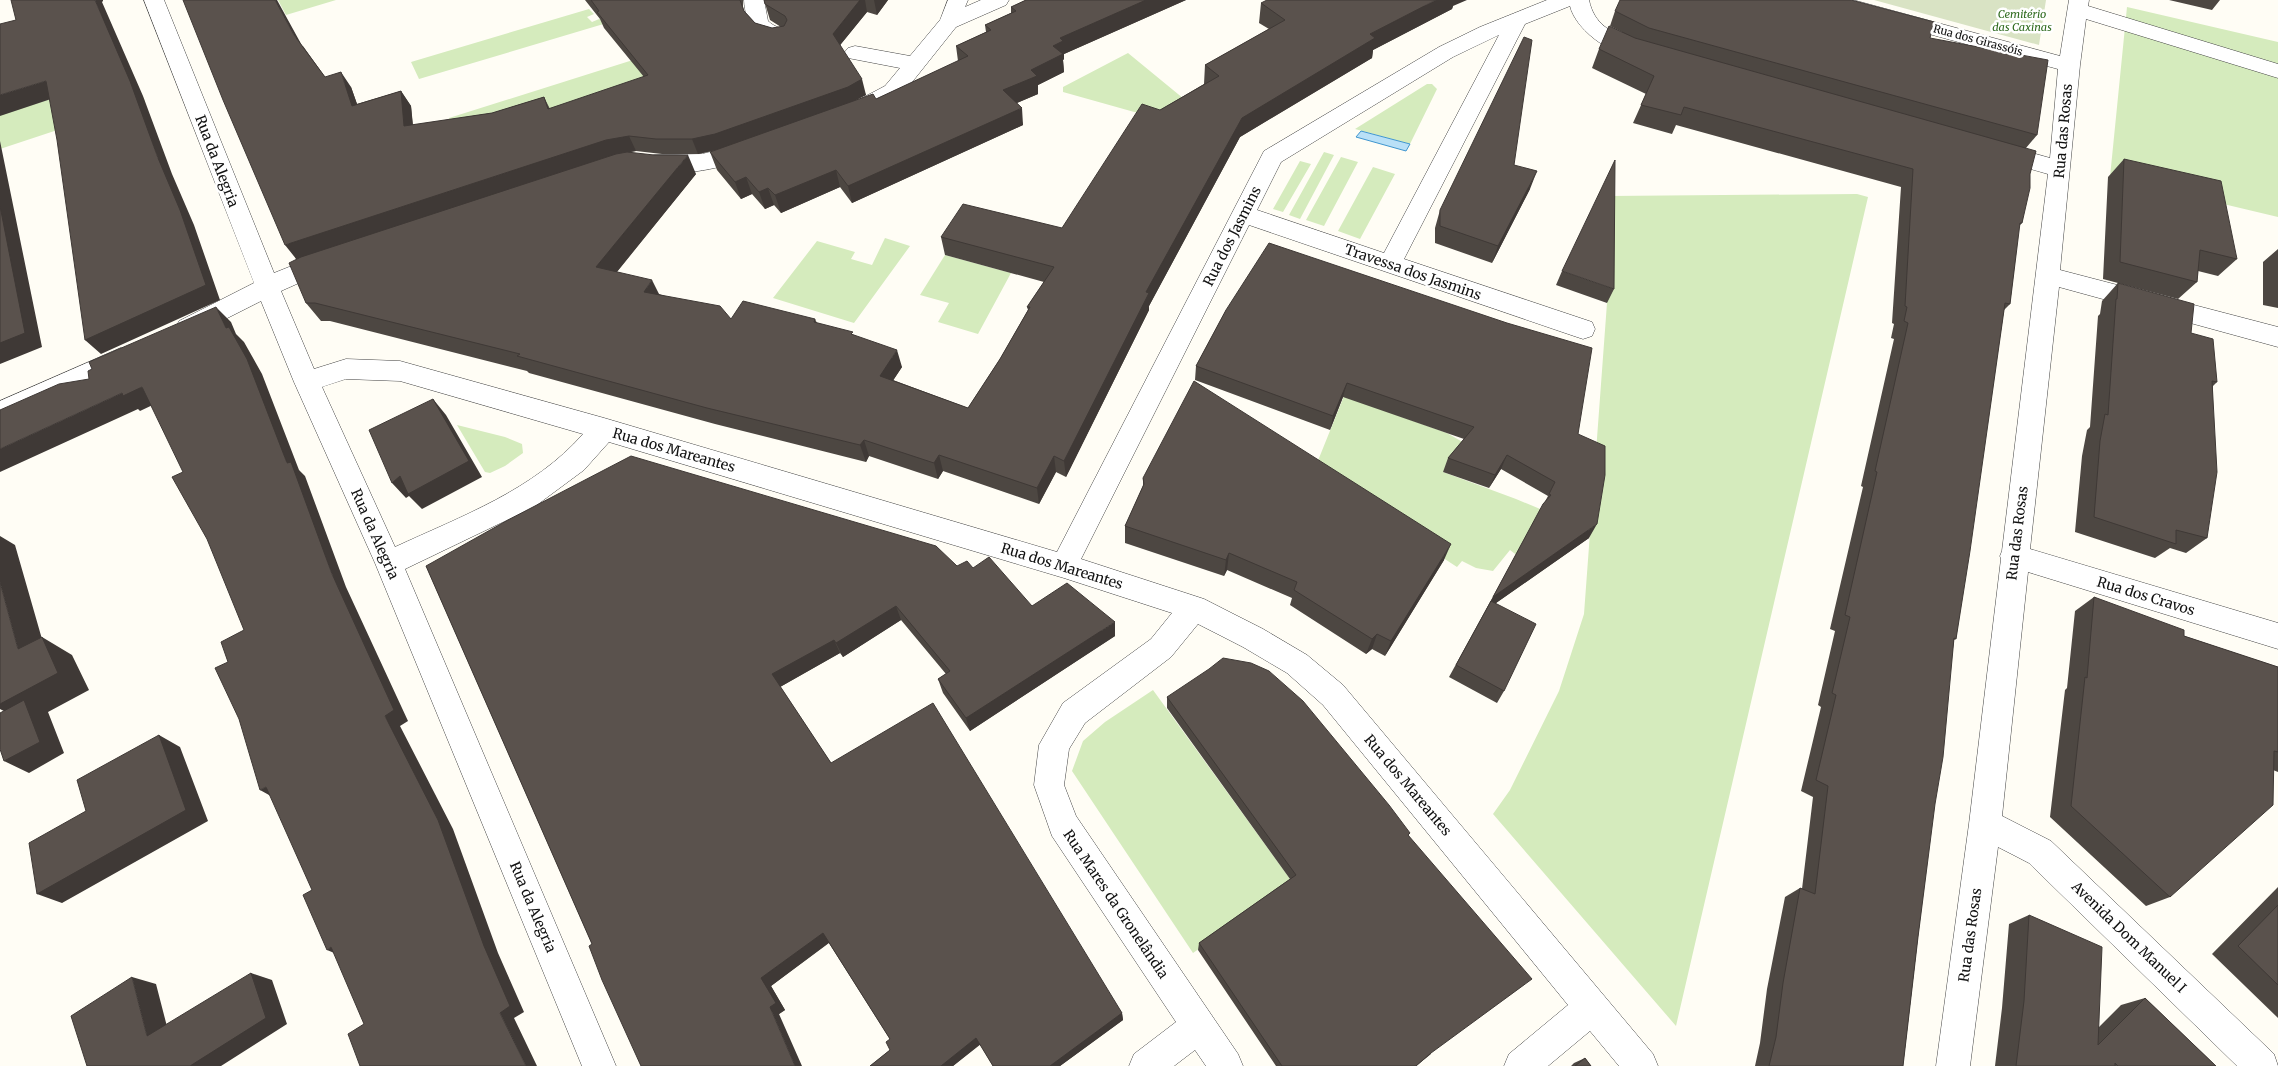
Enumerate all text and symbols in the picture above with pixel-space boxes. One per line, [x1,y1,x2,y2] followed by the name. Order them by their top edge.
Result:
[1992,7,2052,34] park label: Cemitério das Caxinas
[1932,21,2024,59] street label: Rua dos Girassóis
[2050,83,2076,179] street label: Rua das Rosas
[191,112,243,210] street label: Rua da Alegria
[1199,183,1265,289] street label: Rua dos Jasmins
[1342,240,1484,304] street label: Travessa dos Jasmins
[611,424,737,476] street label: Rua dos Mareantes
[2002,485,2032,581] street label: Rua das Rosas
[347,486,403,583] street label: Rua da Alegria
[999,539,1125,593] street label: Rua dos Mareantes
[2095,573,2197,619] street label: Rua dos Cravos
[1360,731,1456,839] street label: Rua dos Mareantes
[1059,826,1173,982] street label: Rua Mares da Gronelândia
[506,859,560,956] street label: Rua da Alegria
[2067,877,2190,996] street label: Avenida Dom Manuel I
[1954,887,1986,983] street label: Rua das Rosas

